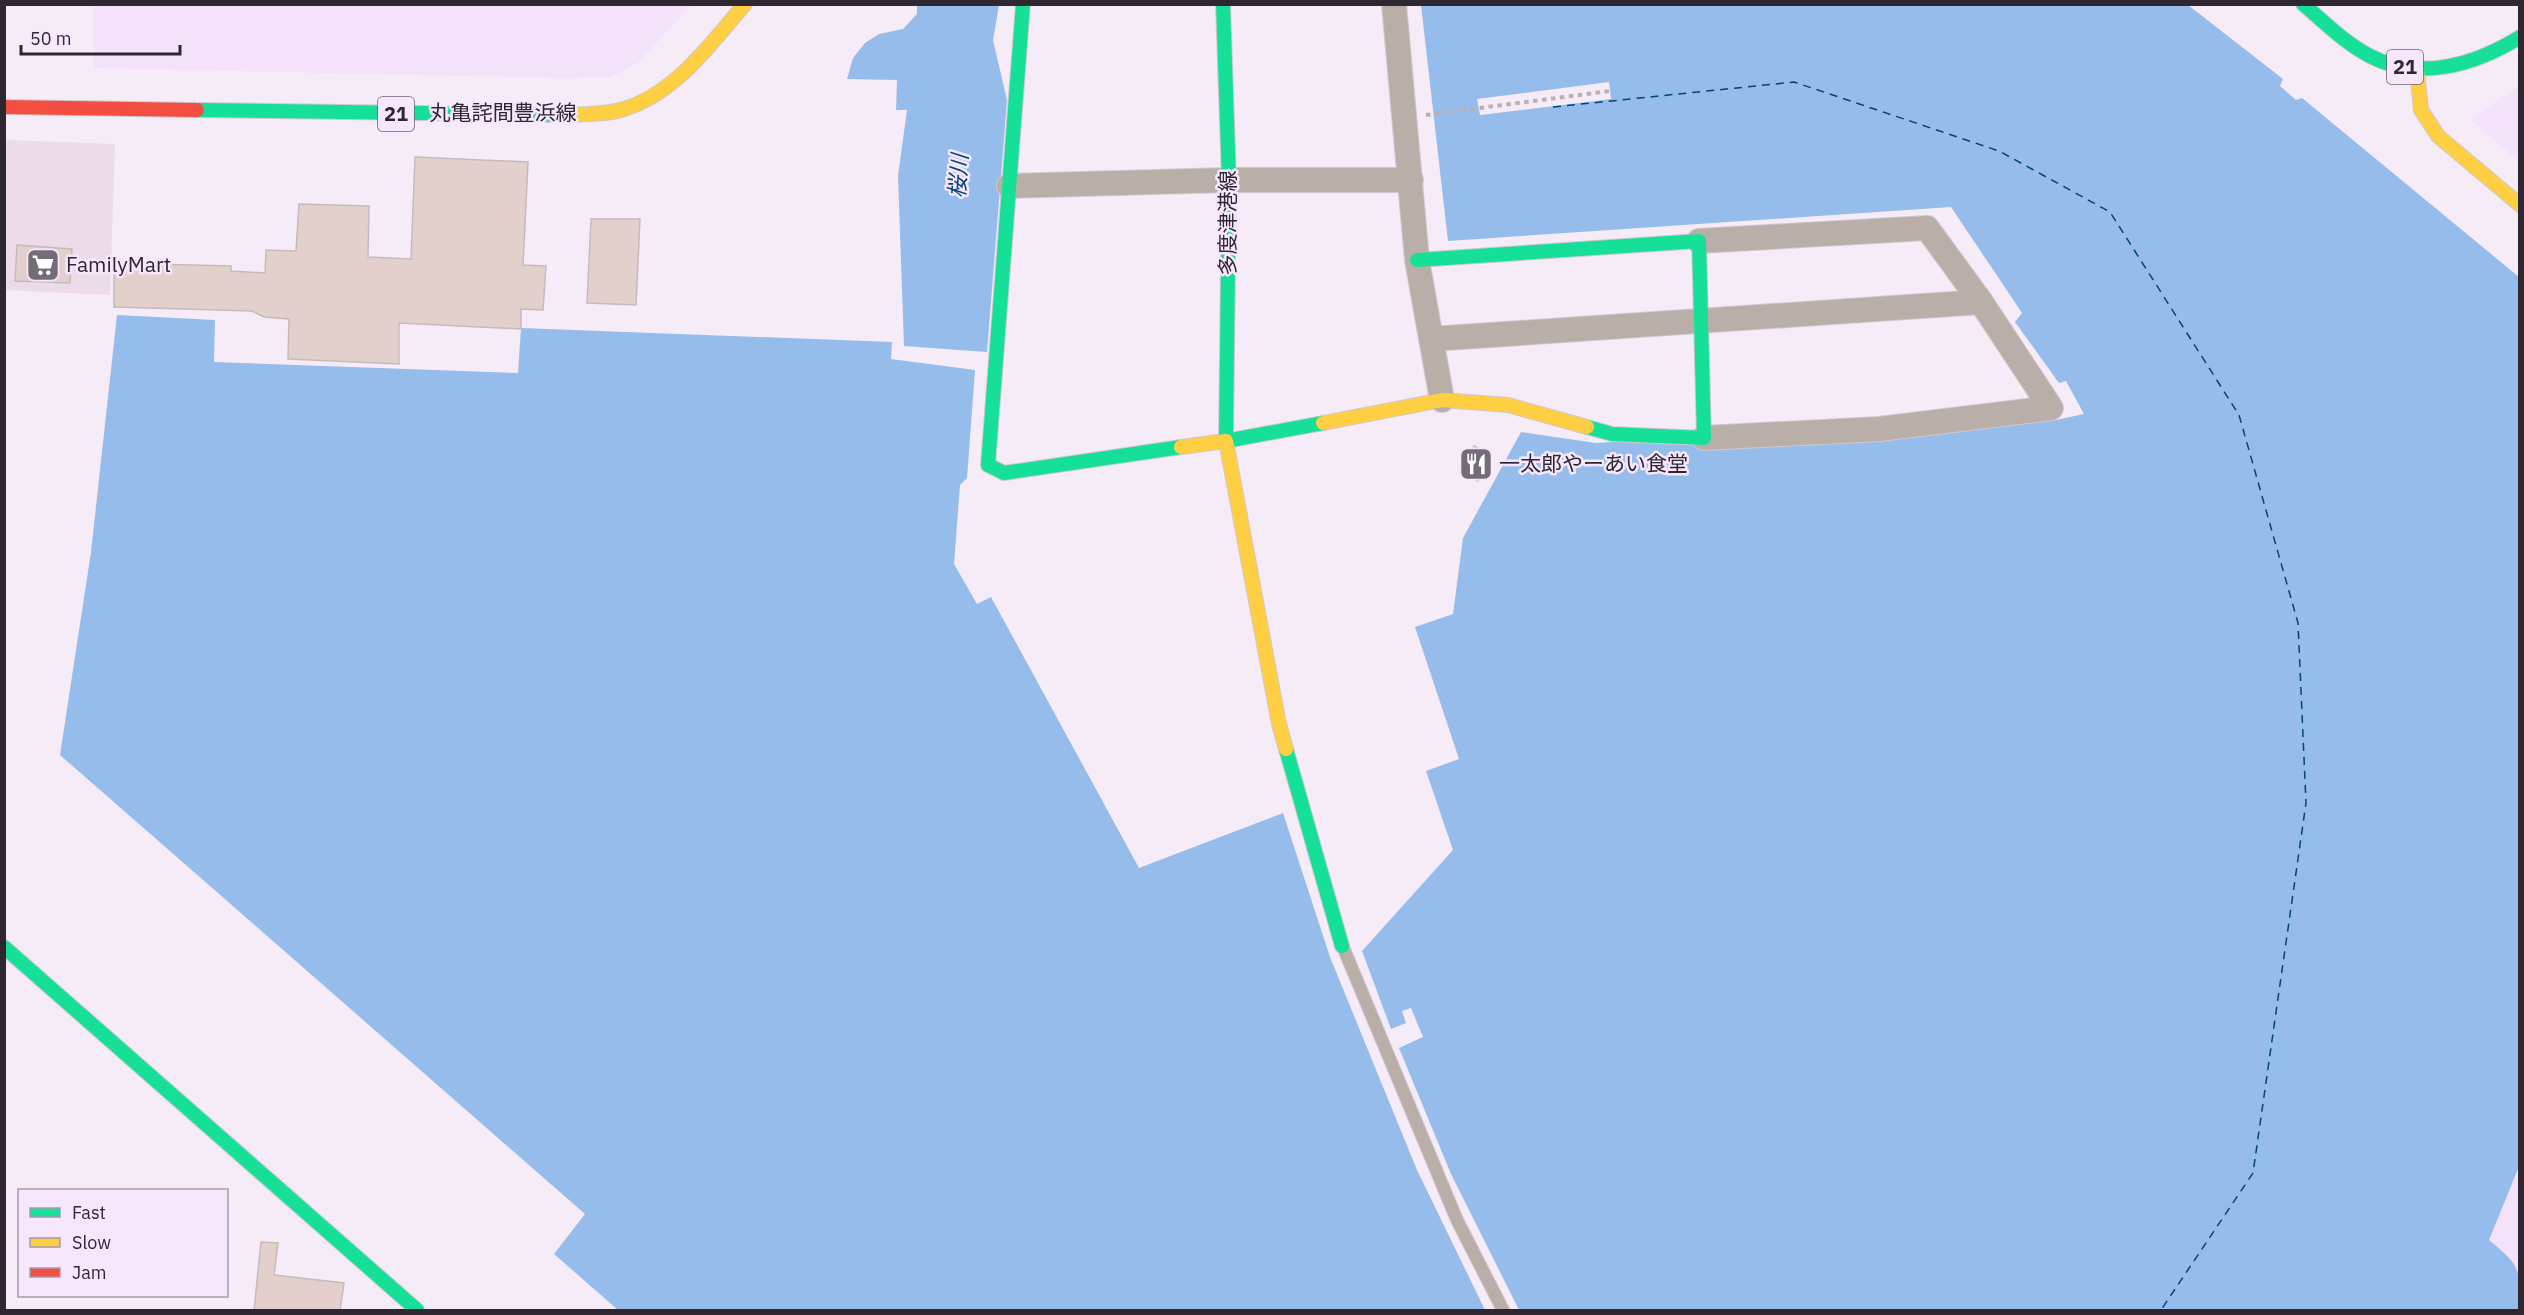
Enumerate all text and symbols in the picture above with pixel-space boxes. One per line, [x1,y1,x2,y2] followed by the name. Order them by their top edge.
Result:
[21,18,180,56] scale bar
[30,27,72,50] text: 50 m
[2387,50,2423,84] road number: 21
[378,97,414,131] road number: 21
[430,98,577,126] street label: 丸亀詫間豊浜線
[942,151,974,199] water label: 桜川
[1213,171,1241,276] street label: 多度津港線
[25,247,61,283] supermarket icon: FamilyMart
[66,250,171,278] place label: FamilyMart
[1458,446,1494,482] restaurant icon: 一太郎やーあい食堂
[1499,449,1688,477] place label: 一太郎やーあい食堂
[18,1189,228,1297] legend
[72,1201,106,1224] text: Fast
[72,1231,111,1254] text: Slow
[72,1261,107,1284] text: Jam

